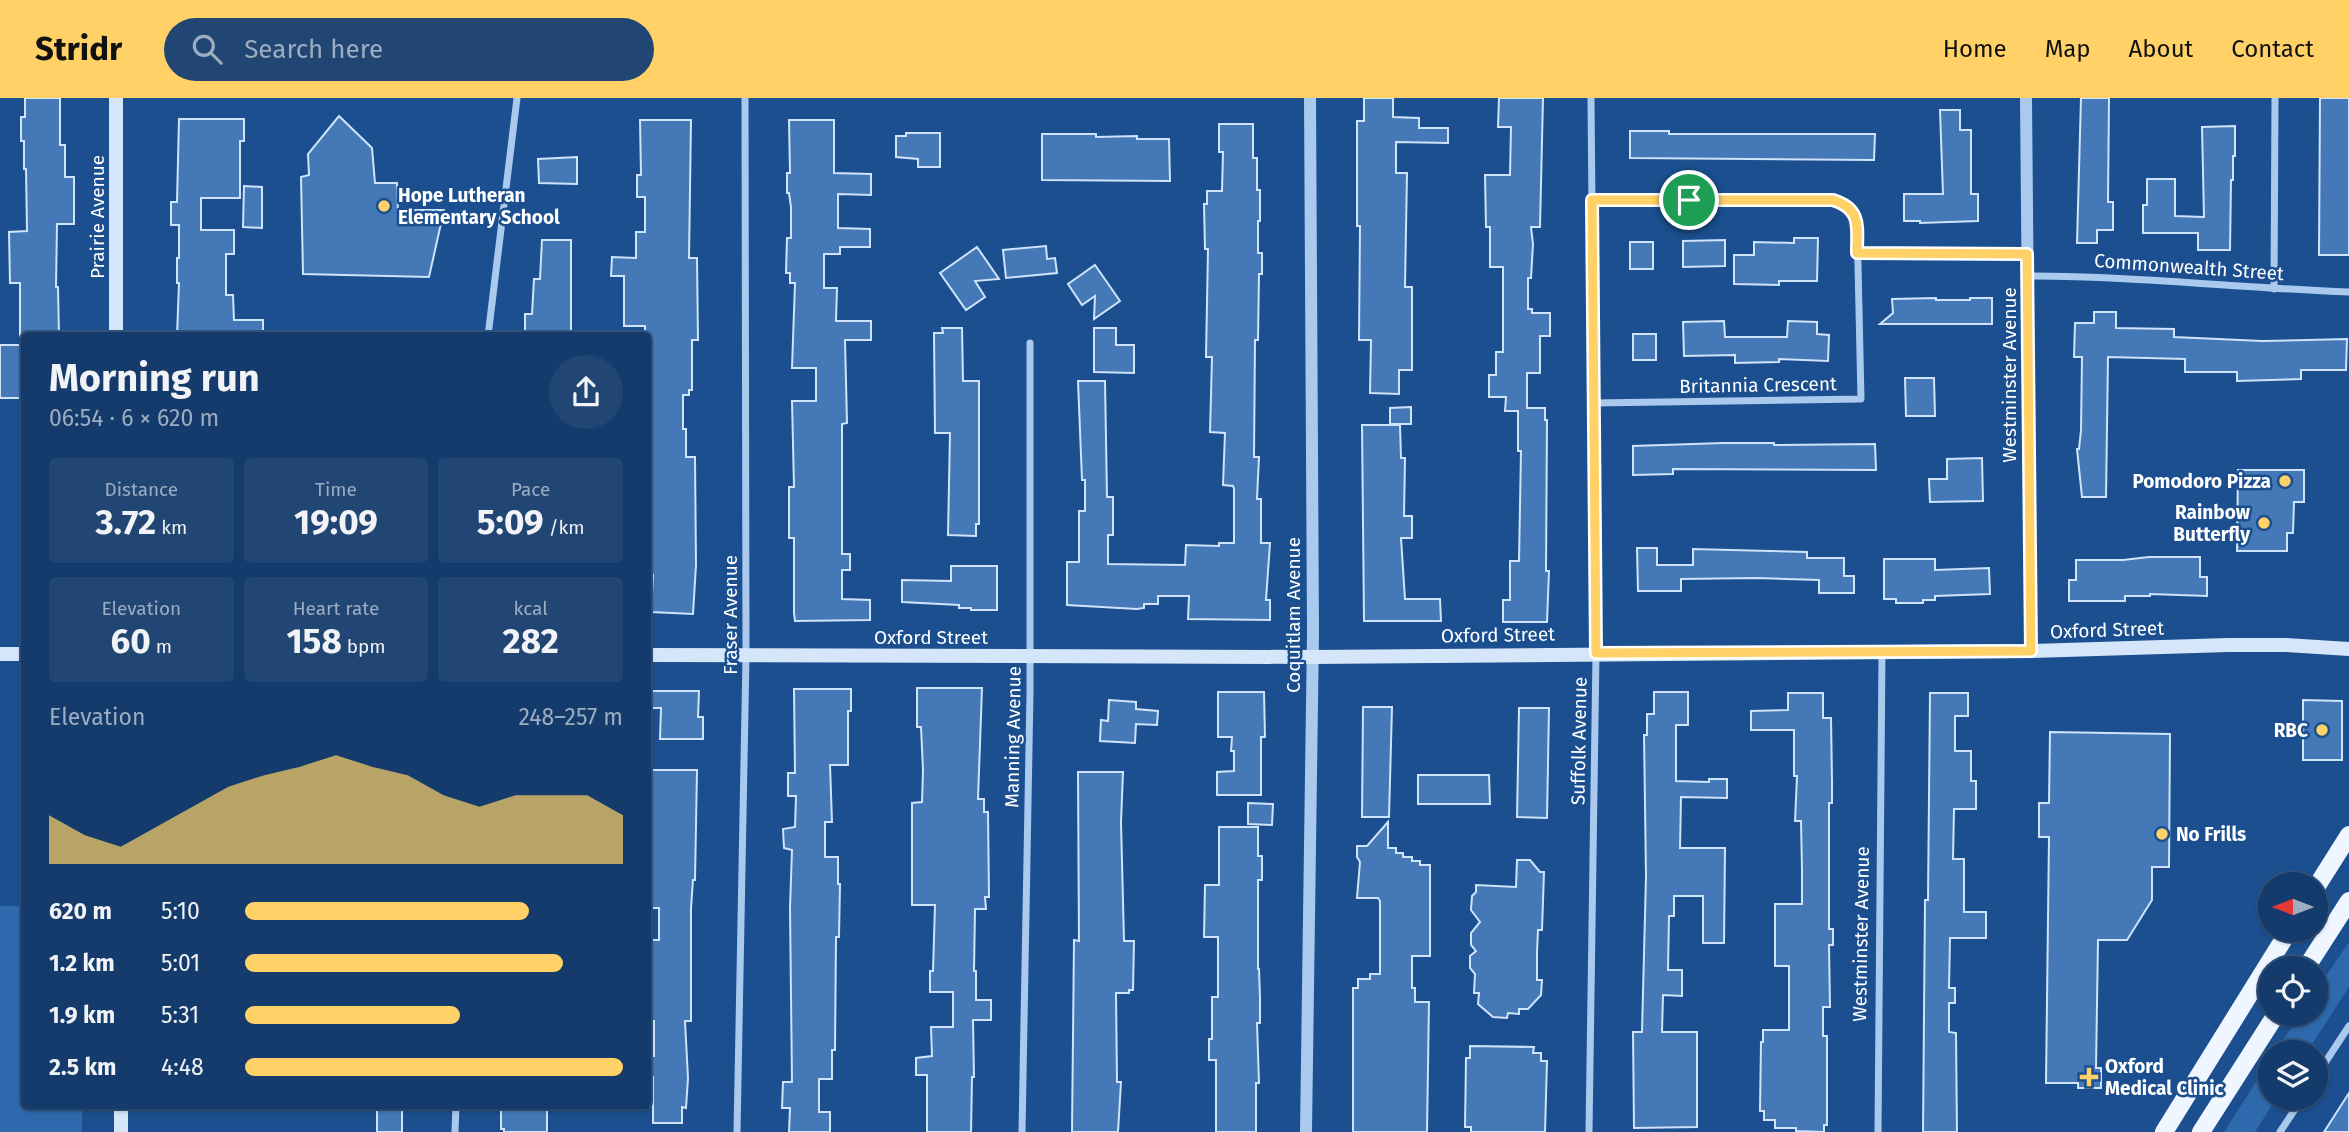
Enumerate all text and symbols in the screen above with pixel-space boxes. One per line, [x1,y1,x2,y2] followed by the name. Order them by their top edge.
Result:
[164,18,654,81] search box
[35,29,122,69] text: Stridr
[188,30,226,68] icon: search
[244,34,383,65] text: Search here
[1943,35,2007,63] text: Home
[2045,35,2091,63] text: Map
[2129,35,2193,63] text: About
[2231,35,2314,63] text: Contact
[86,155,109,279] street label: Prairie Avenue
[1659,170,1719,230] pin
[1670,181,1708,219] icon: arrive
[398,184,560,229] place label: Hope Lutheran Elementary School
[376,198,392,214] marker: Hope Lutheran Elementary School
[2093,249,2285,285] street label: Commonwealth Street
[1998,287,2021,463] street label: Westminster Avenue
[49,355,260,401] text: Morning run
[549,355,623,429] button: share
[1679,372,1837,398] street label: Britannia Crescent
[49,404,219,432] text: 06:54 · 6 × 620 m
[2132,470,2271,493] place label: Pomodoro Pizza
[2277,473,2293,489] marker: Pomodoro Pizza
[104,478,178,501] text: Distance
[315,478,357,501] text: Time
[511,478,550,501] text: Pace
[95,501,156,543] text: 3.72
[294,501,378,543] text: 19:09
[477,501,544,543] text: 5:09
[2173,501,2251,546] place label: Rainbow Butterfly
[2256,515,2272,531] marker: Rainbow Butterfly
[156,516,187,539] text: km
[544,516,585,539] text: /km
[1282,537,1305,693] street label: Coquitlam Avenue
[719,555,742,675] street label: Fraser Avenue
[102,597,181,620] text: Elevation
[293,597,379,620] text: Heart rate
[514,597,548,620] text: kcal
[2050,617,2165,643] street label: Oxford Street
[111,620,151,662] text: 60
[286,620,342,662] text: 158
[503,620,559,662] text: 282
[1441,623,1555,647] street label: Oxford Street
[874,626,988,649] street label: Oxford Street
[151,635,172,658] text: m
[342,635,386,658] text: bpm
[1000,666,1026,808] street label: Manning Avenue
[1566,677,1592,805] street label: Suffolk Avenue
[49,703,145,731] text: Elevation
[518,703,623,731] text: 248–257 m
[2274,719,2308,742] place label: RBC
[2314,722,2330,738] marker: RBC
[2176,823,2246,846] place label: No Frills
[2154,826,2170,842] marker: No Frills
[1848,846,1874,1022] street label: Westminster Avenue
[2258,872,2328,942] north arrow
[2258,872,2328,1110] map controls
[49,897,112,925] text: 620 m
[161,897,200,925] text: 5:10
[49,949,115,977] text: 1.2 km
[161,949,200,977] text: 5:01
[2258,956,2328,1026] button: locate
[49,1001,115,1029] text: 1.9 km
[161,1001,199,1029] text: 5:31
[2258,1040,2328,1110] button: layers
[49,1053,117,1081] text: 2.5 km
[161,1053,204,1081] text: 4:48
[2105,1055,2224,1100] place label: Oxford Medical Clinic
[2079,1067,2099,1087] marker: Oxford Medical Clinic

